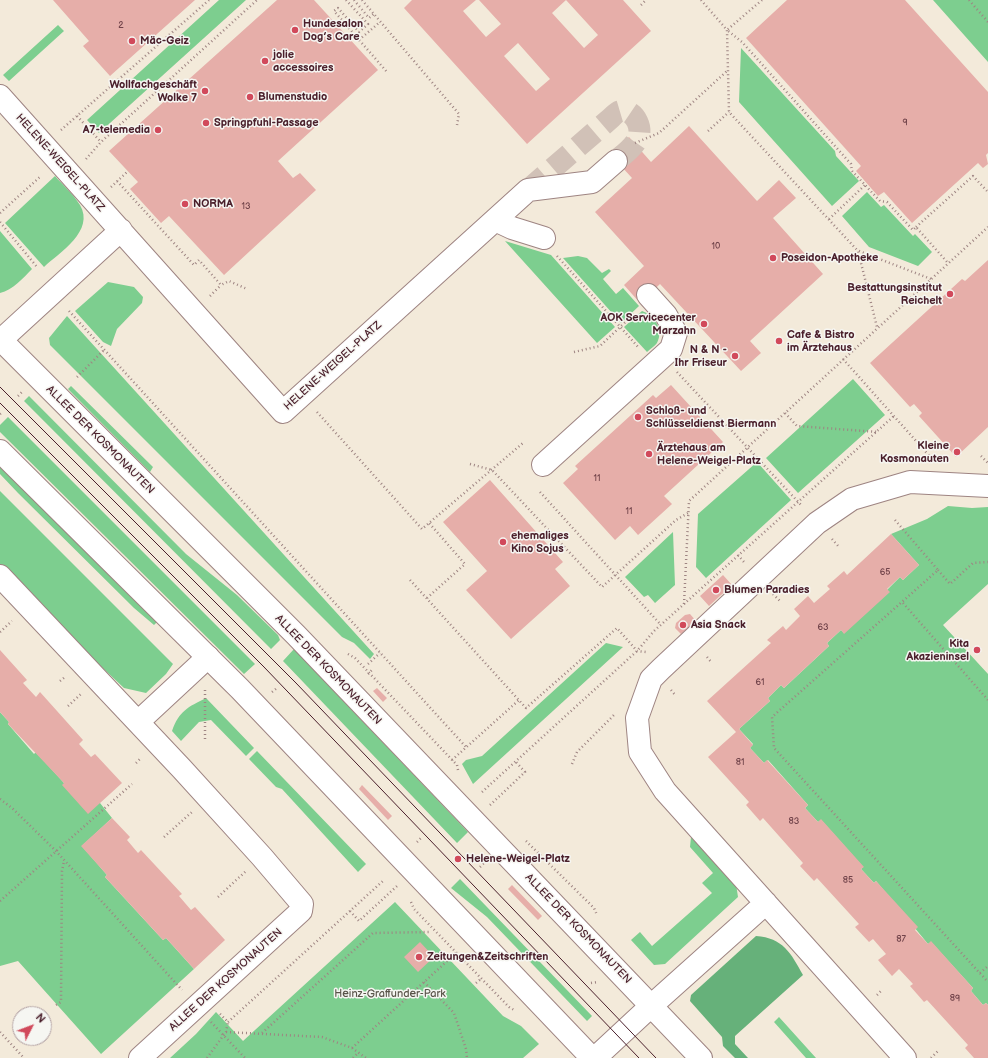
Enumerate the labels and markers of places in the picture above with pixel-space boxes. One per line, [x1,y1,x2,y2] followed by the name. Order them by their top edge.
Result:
[303,17,363,43] place label: Hundesalon Dog’s Care
[290,25,300,35] marker: Hundesalon Dog’s Care
[140,34,189,48] place label: Mäc-Geiz
[127,36,137,46] marker: Mäc-Geiz
[273,48,333,74] place label: jolie accessoires
[260,56,270,66] marker: jolie accessoires
[109,78,197,104] place label: Wollfachgeschäft Wolke 7
[200,86,210,96] marker: Wollfachgeschäft Wolke 7
[258,90,327,104] place label: Blumenstudio
[245,92,255,102] marker: Blumenstudio
[214,116,318,130] place label: Springpfuhl-Passage
[201,118,211,128] marker: Springpfuhl-Passage
[83,123,150,137] place label: A7-telemedia
[153,125,163,135] marker: A7-telemedia
[193,197,233,211] place label: NORMA
[180,199,190,209] marker: NORMA
[781,251,878,265] place label: Poseidon-Apotheke
[768,253,778,263] marker: Poseidon-Apotheke
[847,281,942,307] place label: Bestattungsinstitut Reichelt
[945,289,955,299] marker: Bestattungsinstitut Reichelt
[601,311,696,337] place label: AOK Servicecenter Marzahn
[699,319,709,329] marker: AOK Servicecenter Marzahn
[787,328,854,354] place label: Cafe & Bistro im Ärztehaus
[774,336,784,346] marker: Cafe & Bistro im Ärztehaus
[675,343,727,369] place label: N & N - Ihr Friseur
[730,351,740,361] marker: N & N - Ihr Friseur
[646,404,776,430] place label: Schloß- und Schlüsseldienst Biermann
[633,412,643,422] marker: Schloß- und Schlüsseldienst Biermann
[880,439,949,465] place label: Kleine Kosmonauten
[657,441,761,467] place label: Ärztehaus am Helene-Weigel-Platz
[952,447,962,457] marker: Kleine Kosmonauten
[644,449,654,459] marker: Ärztehaus am Helene-Weigel-Platz
[511,529,569,555] place label: ehemaliges Kino Sojus
[498,537,508,547] marker: ehemaliges Kino Sojus
[724,583,810,597] place label: Blumen Paradies
[711,585,721,595] marker: Blumen Paradies
[691,618,746,632] place label: Asia Snack
[678,620,688,630] marker: Asia Snack
[907,637,969,663] place label: Kita Akazieninsel
[972,645,982,655] marker: Kita Akazieninsel
[466,852,570,866] place label: Helene-Weigel-Platz
[453,854,463,864] marker: Helene-Weigel-Platz
[427,950,548,964] place label: Zeitungen&Zeitschriften
[414,952,424,962] marker: Zeitungen&Zeitschriften

